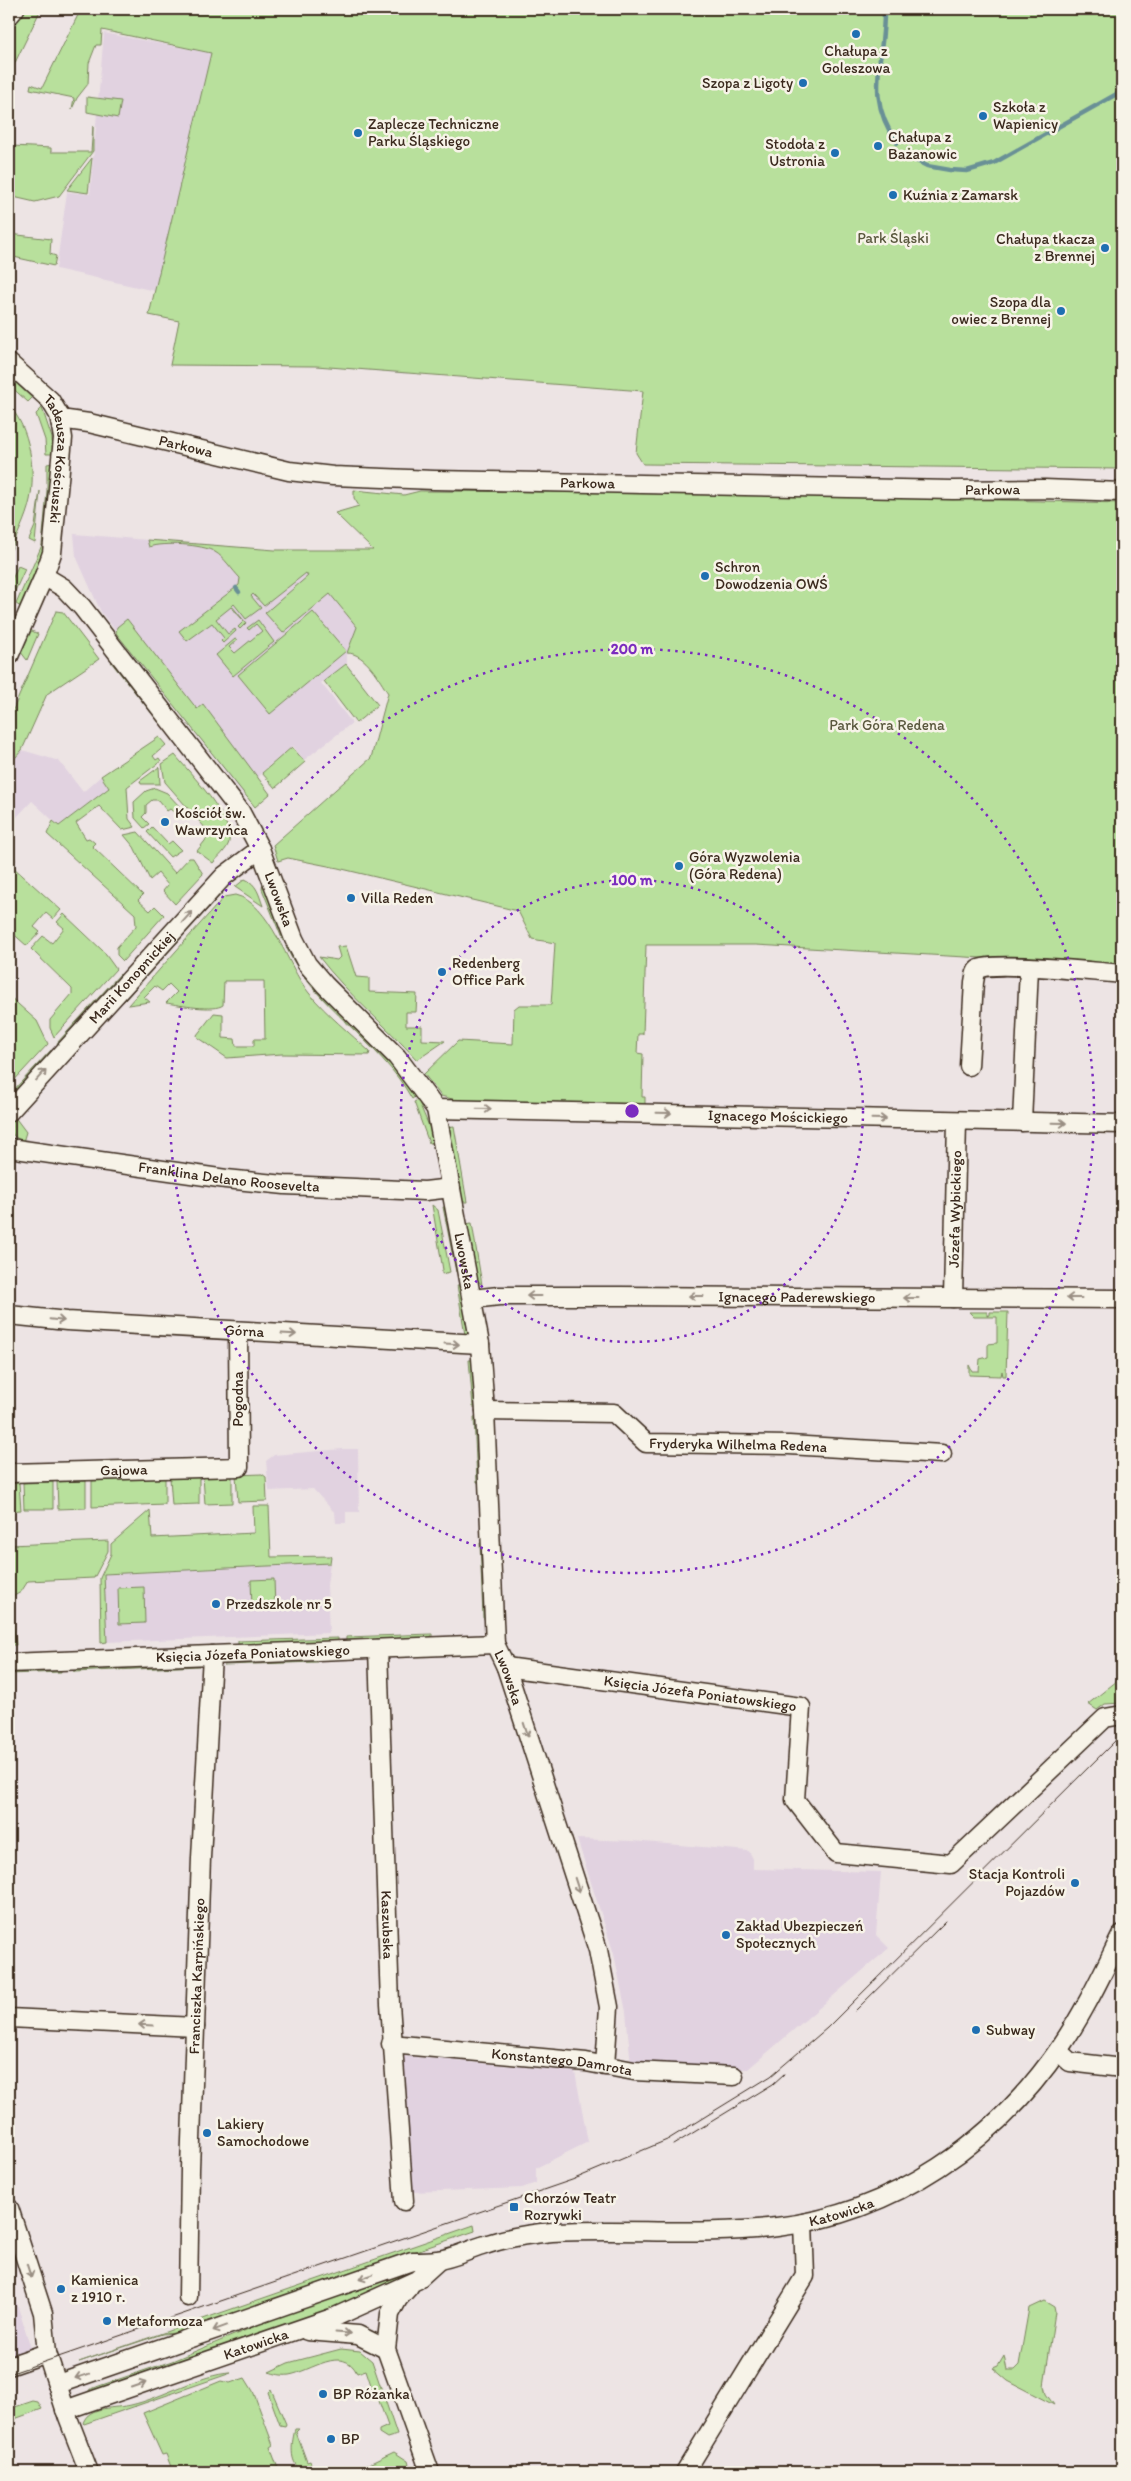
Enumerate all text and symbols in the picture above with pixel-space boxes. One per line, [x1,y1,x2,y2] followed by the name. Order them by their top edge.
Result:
[850,28,862,40] marker: Chałupa z Goleszowa
[822,42,890,77] place label: Chałupa z Goleszowa
[702,74,793,92] place label: Szopa z Ligoty
[797,77,809,89] marker: Szopa z Ligoty
[993,98,1058,133] place label: Szkoła z Wapienicy
[977,110,989,122] marker: Szkoła z Wapienicy
[368,115,499,150] place label: Zaplecze Techniczne Parku Śląskiego
[352,127,364,139] marker: Zaplecze Techniczne Parku Śląskiego
[888,128,957,163] place label: Chałupa z Bażanowic
[765,135,825,170] place label: Stodoła z Ustronia
[872,140,884,152] marker: Chałupa z Bażanowic
[829,147,841,159] marker: Stodoła z Ustronia
[903,186,1018,204] place label: Kuźnia z Zamarsk
[887,189,899,201] marker: Kuźnia z Zamarsk
[857,229,929,247] park label: Park Śląski
[996,230,1096,265] place label: Chałupa tkacza z Brennej
[1099,242,1111,254] marker: Chałupa tkacza z Brennej
[951,293,1051,328] place label: Szopa dla owiec z Brennej
[1055,305,1067,317] marker: Szopa dla owiec z Brennej
[40,390,72,524] street label: Tadeusza Kościuszki
[157,431,215,462] street label: Parkowa
[560,473,616,492] street label: Parkowa
[965,480,1020,499] street label: Parkowa
[715,558,828,593] place label: Schron Dowodzenia OWŚ
[699,570,711,582] marker: Schron Dowodzenia OWŚ
[611,640,654,658] text: 200 m
[829,716,945,734] park label: Park Góra Redena
[175,804,248,839] place label: Kościół św. Wawrzyńca
[159,816,171,828] marker: Kościół św. Wawrzyńca
[689,848,801,883] place label: Góra Wyzwolenia (Góra Redena)
[673,860,685,872] marker: Góra Wyzwolenia (Góra Redena)
[260,869,298,930] street label: Lwowska
[611,871,653,889] text: 100 m
[361,889,434,907] place label: Villa Reden
[345,892,357,904] marker: Villa Reden
[181,910,193,923] one-way arrow
[85,927,178,1027] street label: Marii Konopnickiej
[452,954,525,989] place label: Redenberg Office Park
[436,966,448,978] marker: Redenberg Office Park
[36,1069,47,1082] one-way arrow
[623,1102,641,1120] centre of rings
[476,1104,492,1114] one-way arrow
[708,1106,848,1127] street label: Ignacego Mościckiego
[656,1109,672,1118] one-way arrow
[871,1114,887,1124] one-way arrow
[1050,1118,1067,1128] one-way arrow
[945,1150,965,1268] street label: Józefa Wybickiego
[137,1158,321,1195] street label: Franklina Delano Roosevelta
[450,1231,479,1291] street label: Lwowska
[718,1288,876,1307] street label: Ignacego Paderewskiego
[526,1291,542,1301] one-way arrow
[688,1291,704,1301] one-way arrow
[903,1293,920,1303] one-way arrow
[1066,1293,1082,1303] one-way arrow
[49,1315,65,1325] one-way arrow
[224,1321,265,1341] street label: Górna
[281,1329,297,1338] one-way arrow
[443,1339,459,1348] one-way arrow
[229,1371,247,1427] street label: Pogodna
[649,1434,828,1456] street label: Fryderyka Wilhelma Redena
[100,1460,148,1480] street label: Gajowa
[226,1595,332,1613] place label: Przedszkole nr 5
[210,1598,222,1610] marker: Przedszkole nr 5
[155,1641,350,1666] street label: Księcia Józefa Poniatowskiego
[490,1647,527,1708] street label: Lwowska
[603,1671,798,1715] street label: Księcia Józefa Poniatowskiego
[522,1722,532,1738] one-way arrow
[969,1865,1065,1900] place label: Stacja Kontroli Pojazdów
[572,1876,582,1892] one-way arrow
[1069,1877,1081,1889] marker: Stacja Kontroli Pojazdów
[377,1890,397,1960] street label: Kaszubska
[185,1898,209,2055] street label: Franciszka Karpińskiego
[736,1917,864,1952] place label: Zakład Ubezpieczeń Społecznych
[720,1929,732,1941] marker: Zakład Ubezpieczeń Społecznych
[139,2020,155,2029] one-way arrow
[986,2021,1035,2039] place label: Subway
[970,2024,982,2036] marker: Subway
[491,2044,634,2080] street label: Konstantego Damrota
[217,2115,309,2150] place label: Lakiery Samochodowe
[201,2127,213,2139] marker: Lakiery Samochodowe
[524,2189,616,2224] place label: Chorzów Teatr Rozrywki
[807,2193,877,2230] street label: Katowicka
[508,2201,520,2213] marker: Chorzów Teatr Rozrywki
[25,2263,35,2279] one-way arrow
[71,2271,139,2306] place label: Kamienica z 1910 r.
[359,2273,374,2282] one-way arrow
[55,2283,67,2295] marker: Kamienica z 1910 r.
[117,2312,203,2330] place label: Metaformoza
[101,2315,113,2327] marker: Metaformoza
[213,2324,229,2333] one-way arrow
[221,2325,291,2364] street label: Katowicka
[335,2329,351,2338] one-way arrow
[74,2372,90,2382] one-way arrow
[131,2380,146,2389] one-way arrow
[333,2385,410,2403] place label: BP Różanka
[317,2388,329,2400] marker: BP Różanka
[341,2430,360,2448] place label: BP
[325,2433,337,2445] marker: BP

